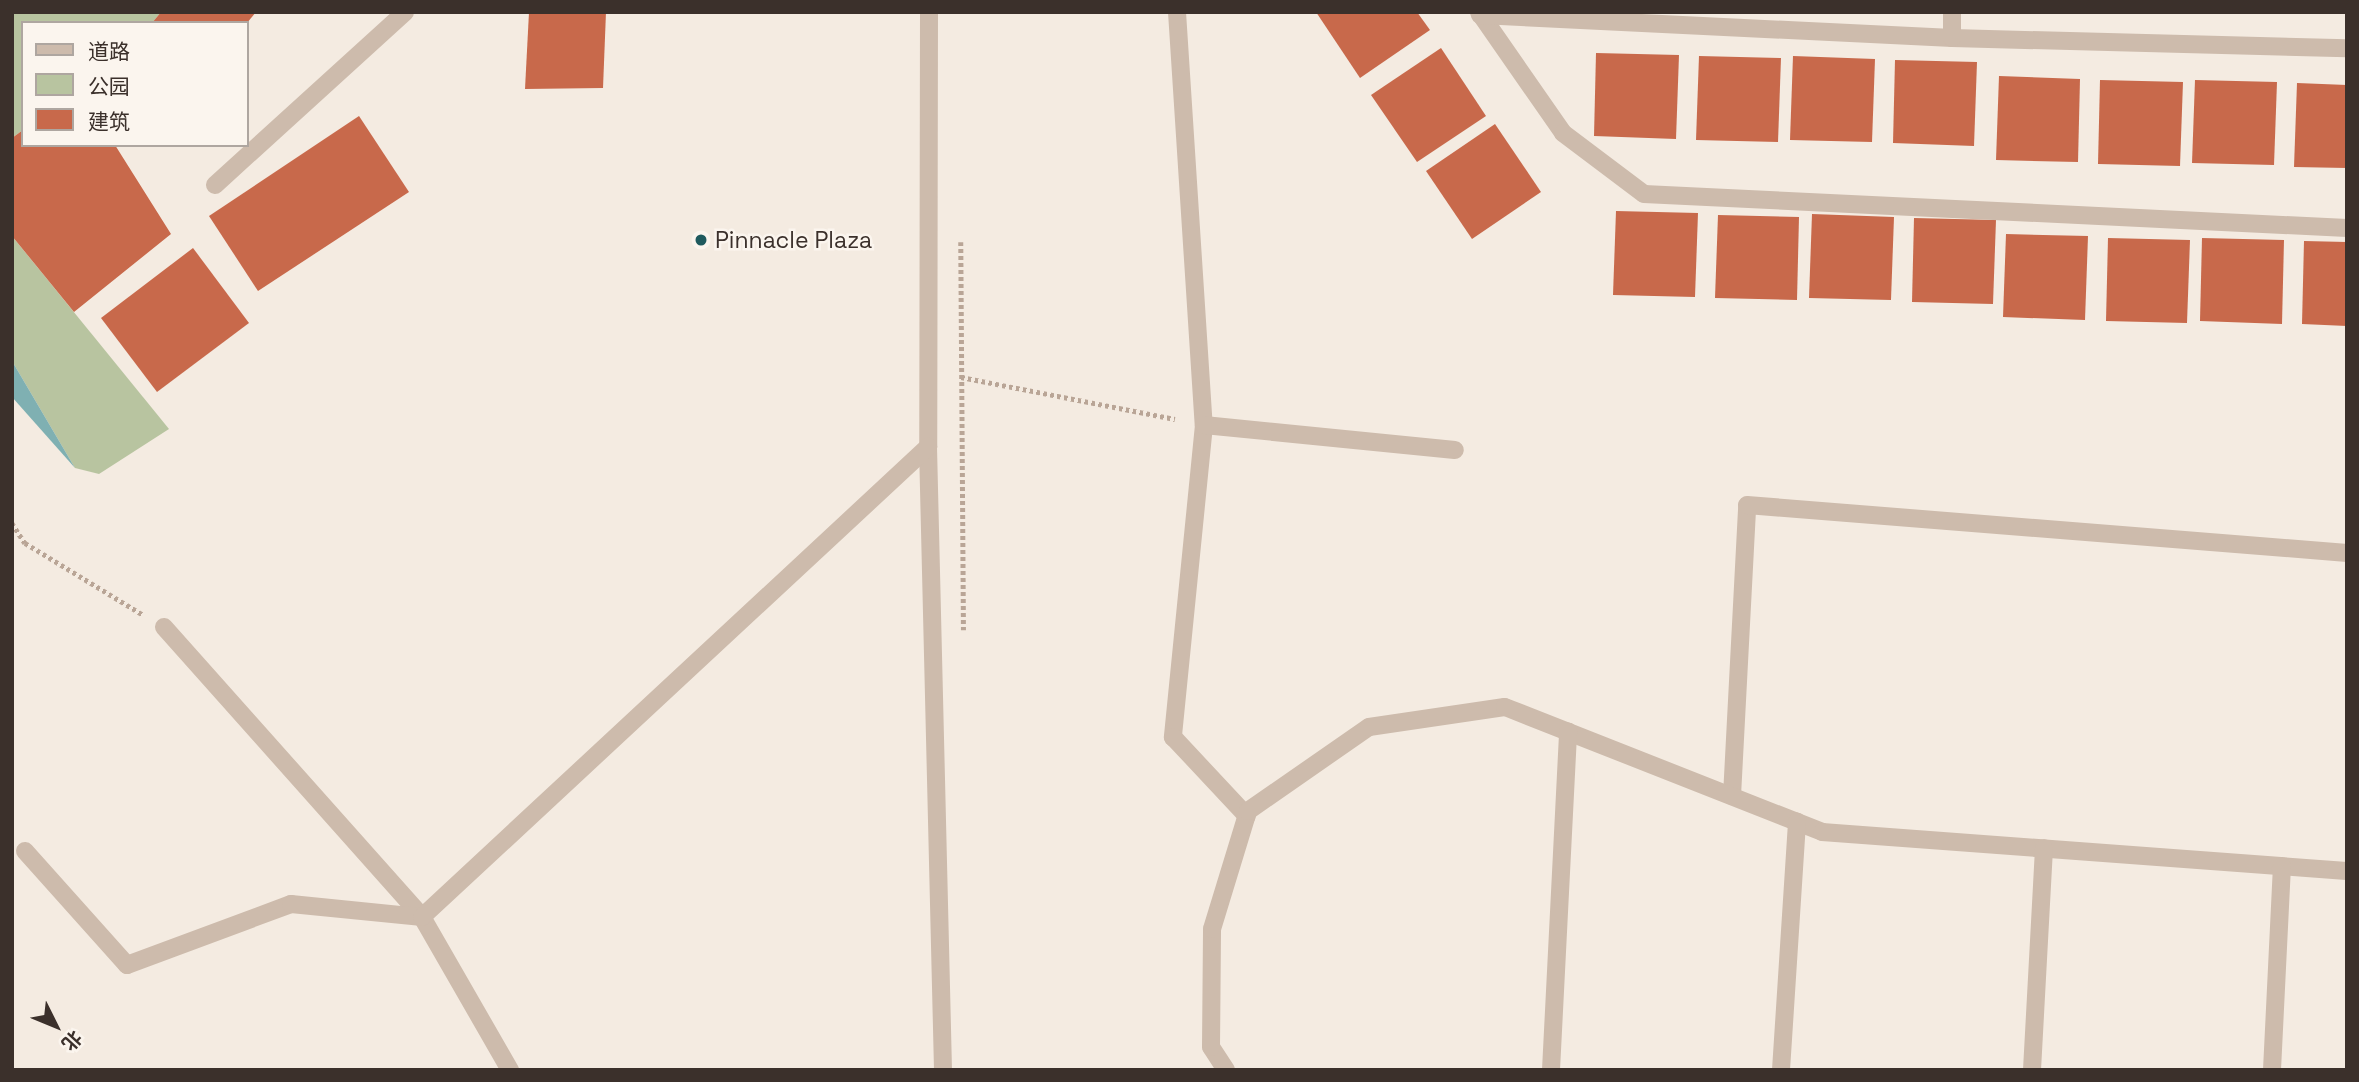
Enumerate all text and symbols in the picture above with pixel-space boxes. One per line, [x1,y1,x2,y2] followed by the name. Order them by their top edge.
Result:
[21,21,248,147] legend
[88,38,130,65] text: 道路
[88,73,130,100] text: 公园
[88,108,130,135] text: 建筑
[715,226,872,254] place label: Pinnacle Plaza
[693,232,709,248] marker: Pinnacle Plaza
[21,991,91,1061] north arrow
[56,1025,87,1056] text: 北

